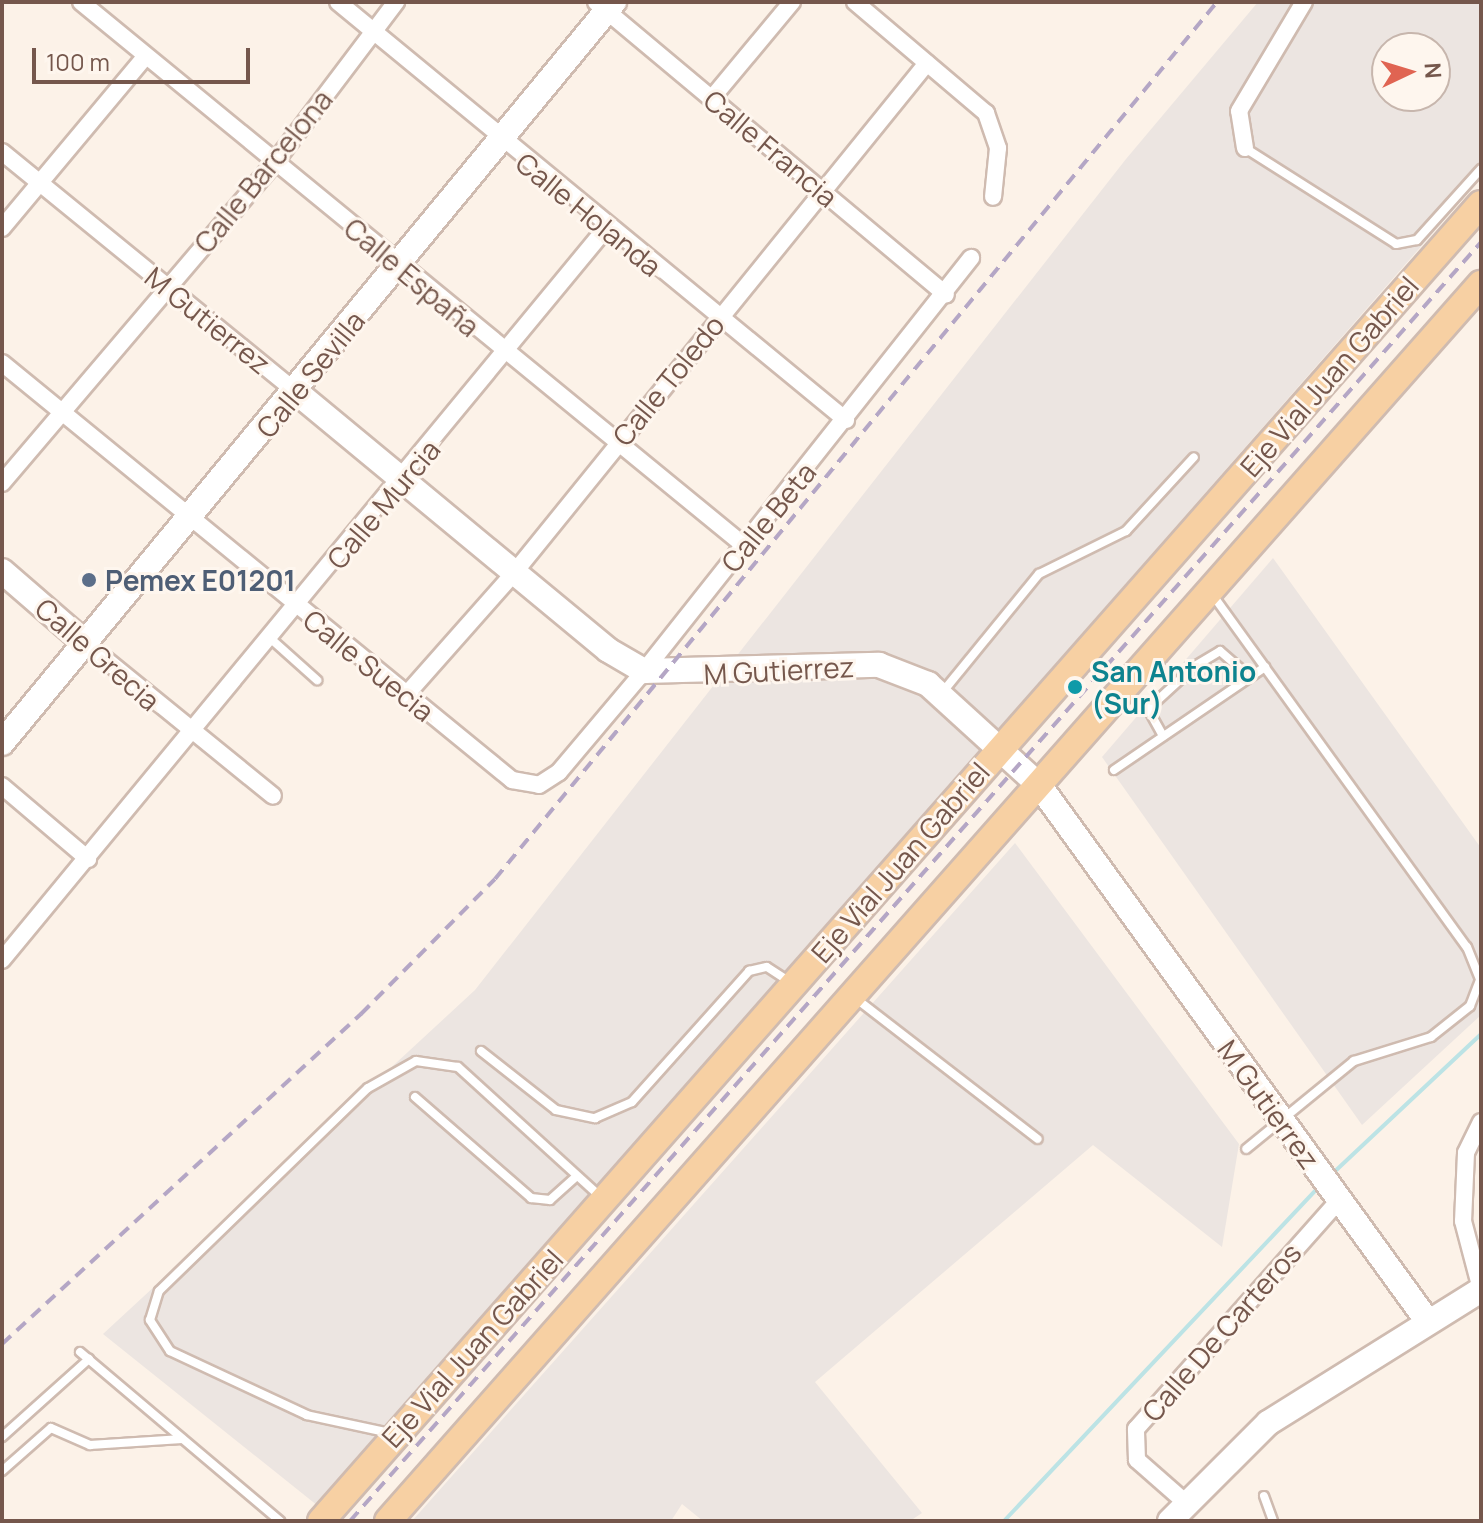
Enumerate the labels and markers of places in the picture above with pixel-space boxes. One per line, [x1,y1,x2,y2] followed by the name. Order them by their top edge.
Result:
[105,563,296,597] place label: Pemex E01201
[80,571,98,589] marker: Pemex E01201
[1091,654,1256,720] place label: San Antonio (Sur)
[1066,678,1084,696] marker: San Antonio (Sur)

